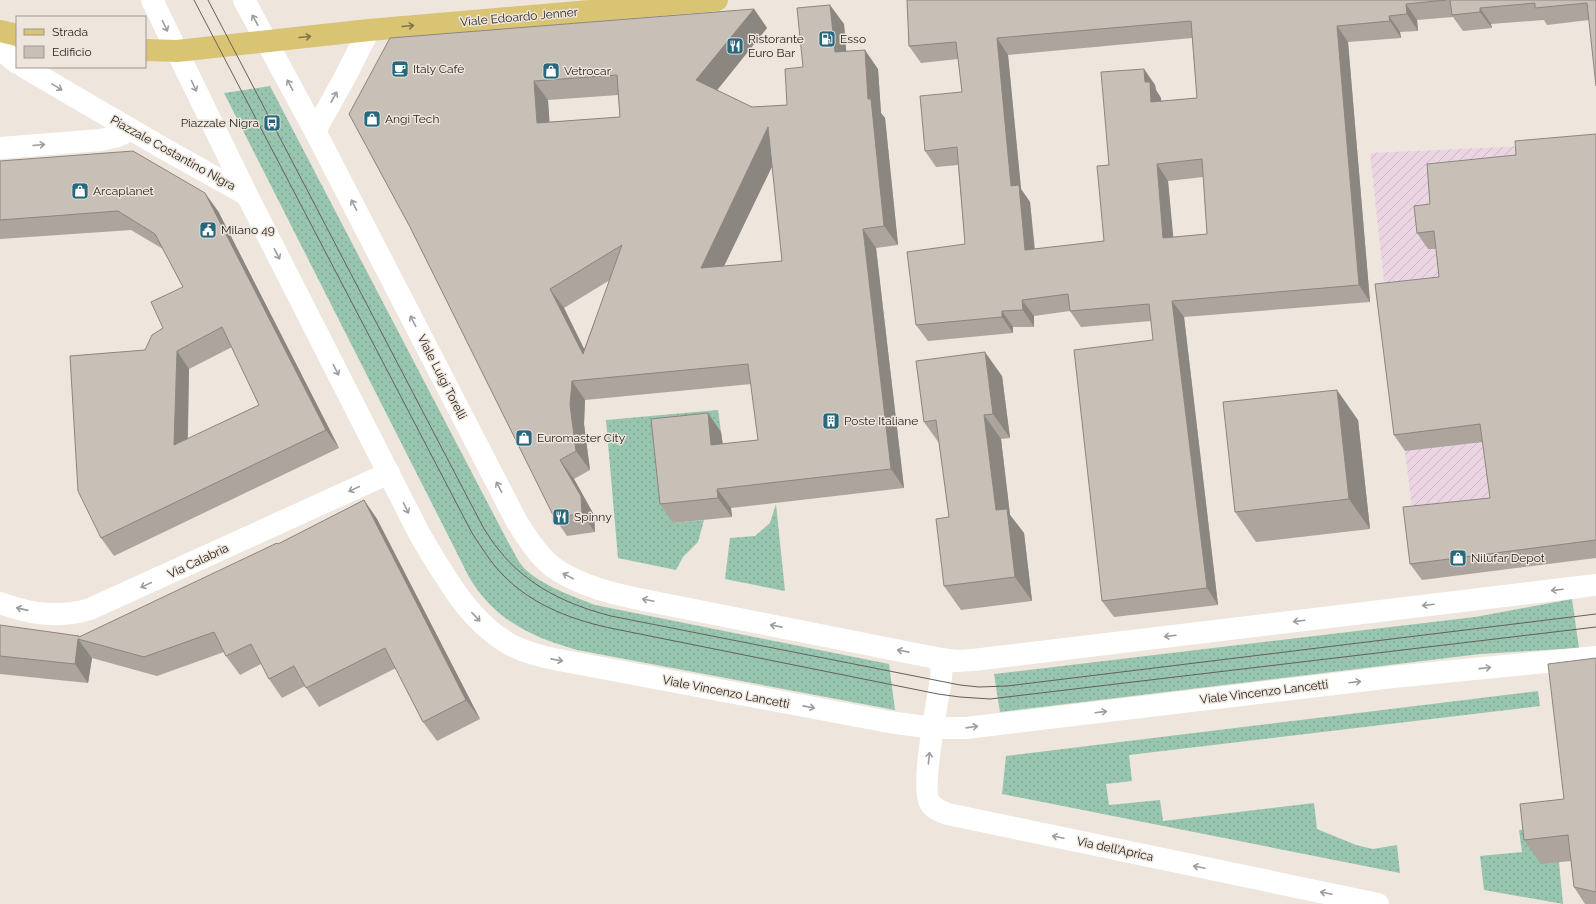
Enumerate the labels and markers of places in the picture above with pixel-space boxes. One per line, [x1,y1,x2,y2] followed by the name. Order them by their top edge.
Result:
[817,29,837,49] fuel station icon: Esso
[748,32,804,60] place label: Ristorante Euro Bar
[840,32,866,46] place label: Esso
[725,36,745,56] restaurant icon: Ristorante Euro Bar
[390,59,410,79] cafe icon: Italy Cafè
[541,61,561,81] shop icon: Vetrocar
[413,62,464,76] place label: Italy Cafè
[564,64,612,78] place label: Vetrocar
[362,109,382,129] shop icon: Angi Tech
[385,112,439,126] place label: Angi Tech
[262,113,282,133] bus stop icon: Piazzale Nigra
[181,116,259,130] place label: Piazzale Nigra
[70,181,90,201] shop icon: Arcaplanet
[93,184,153,198] place label: Arcaplanet
[198,220,218,240] public building icon: Milano 49
[221,223,275,237] place label: Milano 49
[821,411,841,431] building icon: Poste Italiane
[844,414,918,428] place label: Poste Italiane
[514,428,534,448] shop icon: Euromaster City
[537,431,626,445] place label: Euromaster City
[551,507,571,527] restaurant icon: Spinny
[574,510,612,524] place label: Spinny
[1448,548,1468,568] shop icon: Nilufar Depot
[1471,551,1545,565] place label: Nilufar Depot

